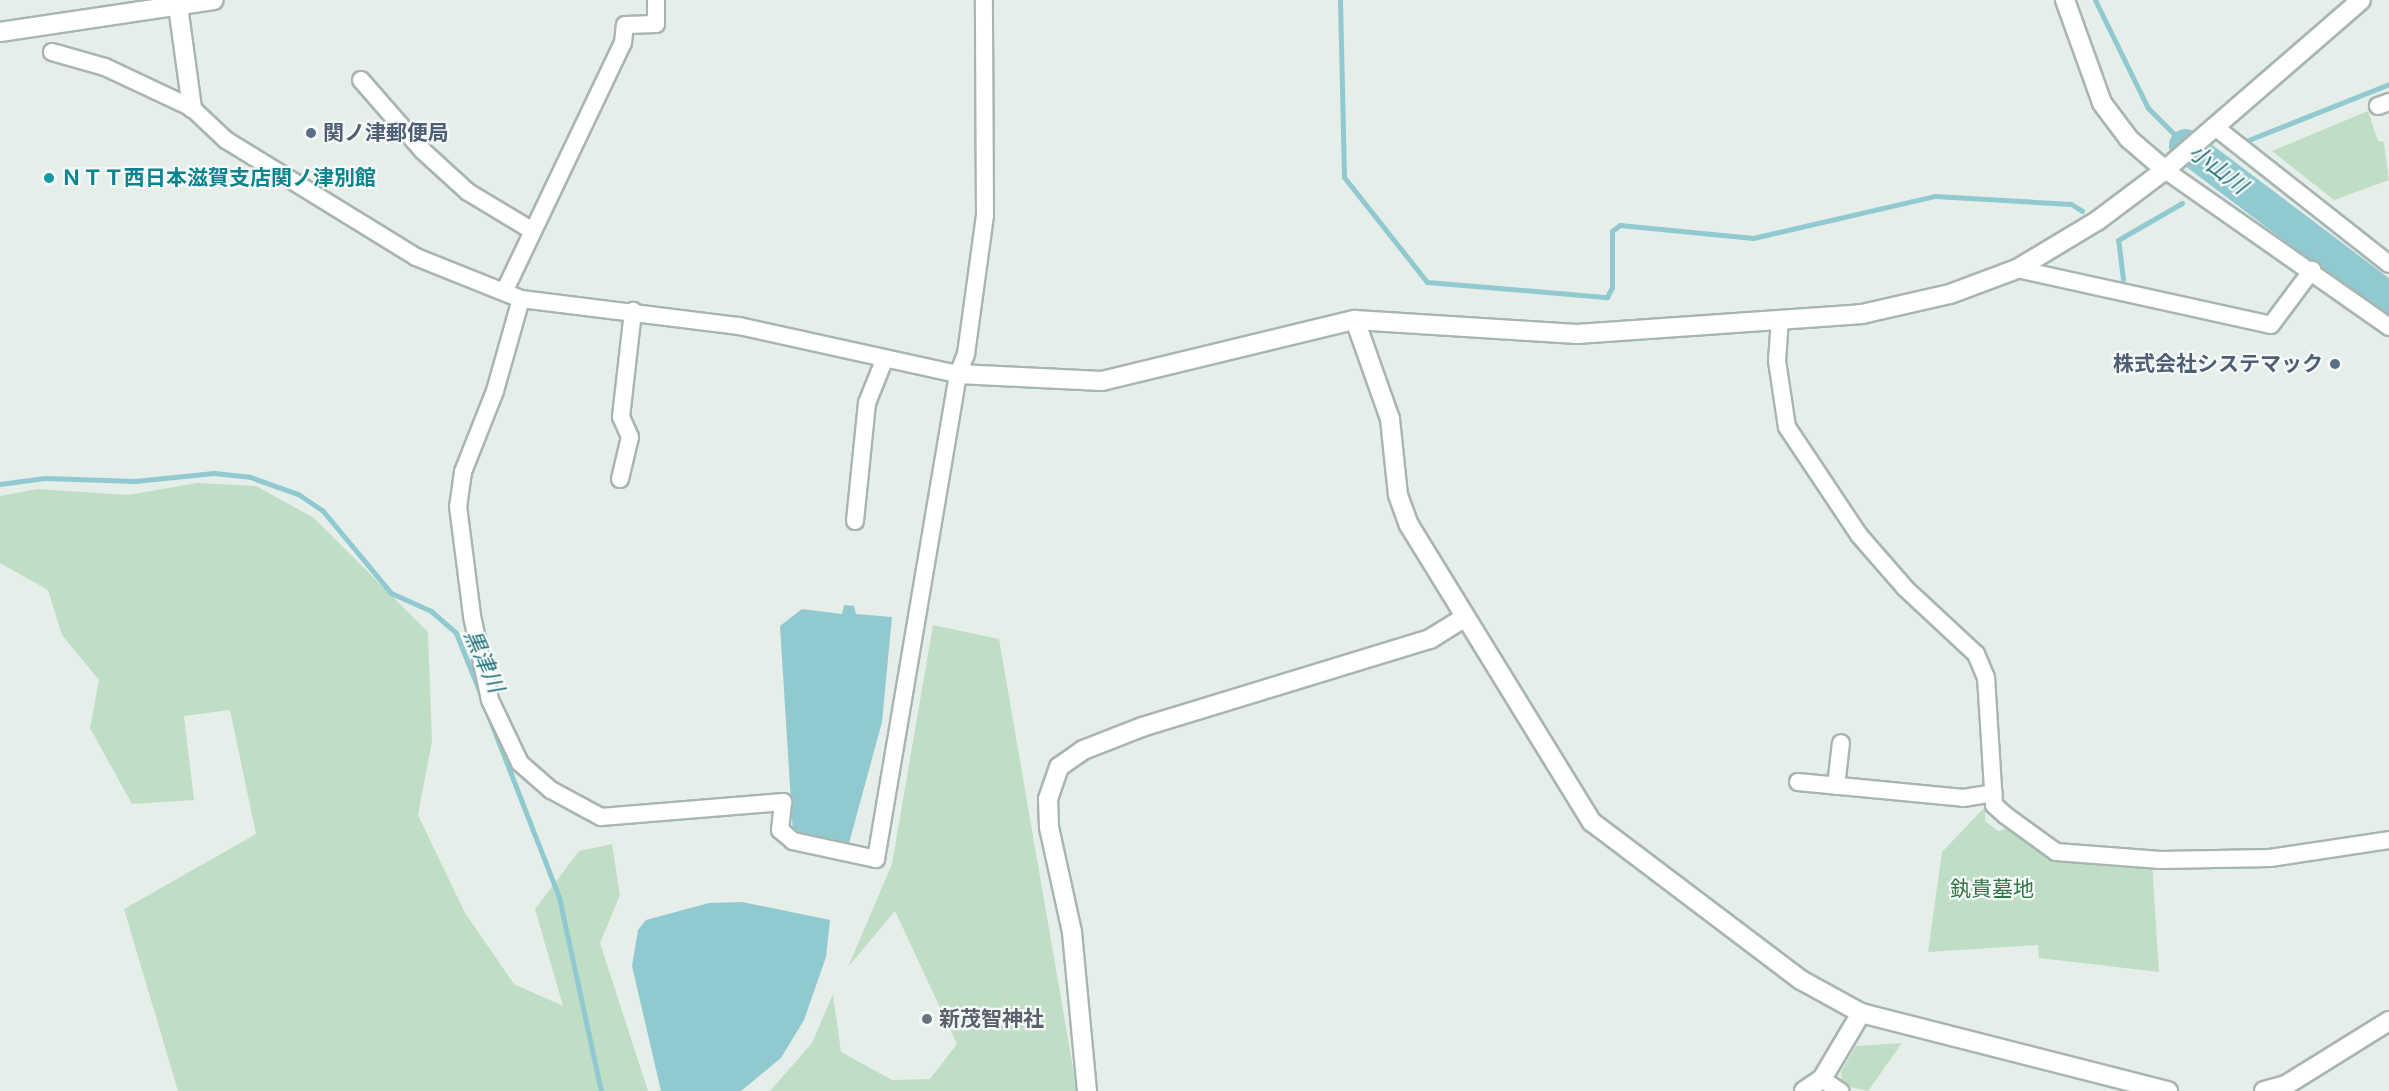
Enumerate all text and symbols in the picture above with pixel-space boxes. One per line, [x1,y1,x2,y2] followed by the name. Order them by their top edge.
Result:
[323,120,449,146] place label: 関ノ津郵便局
[304,126,318,140] marker: 関ノ津郵便局
[2184,139,2252,199] water label: 小山川
[61,165,376,191] place label: ＮＴＴ西日本滋賀支店関ノ津別館
[42,171,56,185] marker: ＮＴＴ西日本滋賀支店関ノ津別館
[2113,351,2323,377] place label: 株式会社システマック
[2328,357,2342,371] marker: 株式会社システマック
[459,625,509,697] water label: 黒津川
[1950,876,2034,902] park label: 釻貴墓地
[939,1006,1044,1032] place label: 新茂智神社
[920,1012,934,1026] marker: 新茂智神社

